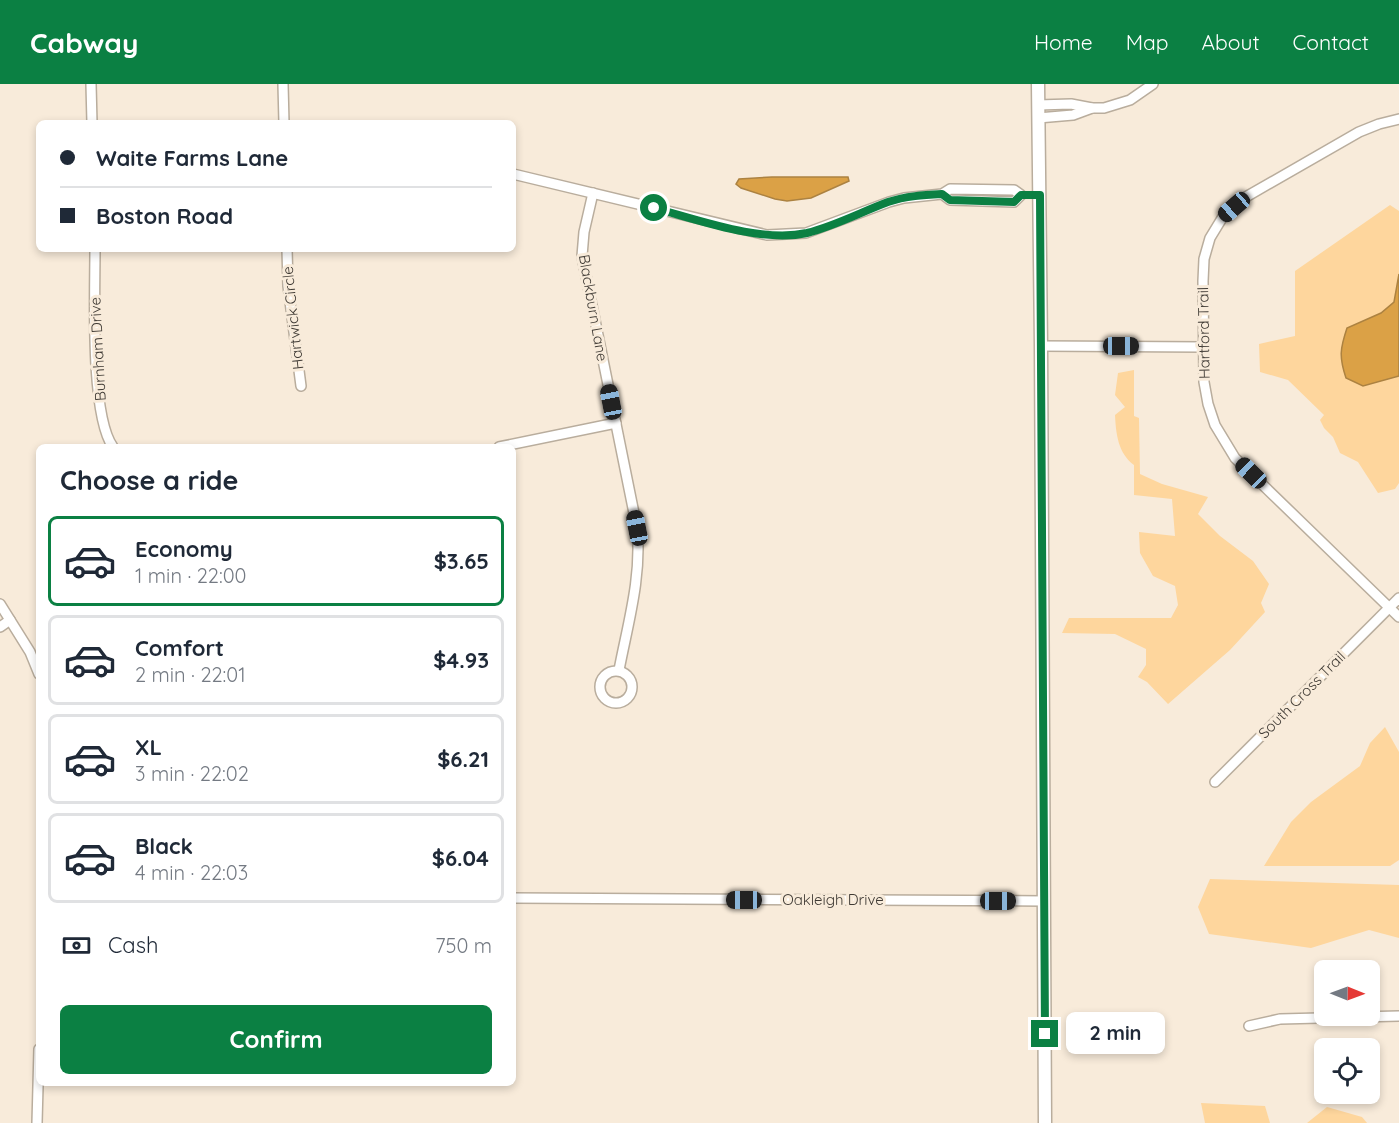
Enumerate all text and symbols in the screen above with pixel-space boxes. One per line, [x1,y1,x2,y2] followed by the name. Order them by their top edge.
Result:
[30,25,138,60] text: Cabway
[1034,29,1093,55] text: Home
[1126,29,1169,55] text: Map
[1202,29,1260,55] text: About
[1293,29,1369,55] text: Contact
[96,144,288,172] text: Waite Farms Lane
[1215,188,1253,226] car
[640,194,667,221] route start
[96,202,233,230] text: Boston Road
[575,253,612,363] street label: Blackburn Lane
[278,265,307,371] street label: Hartwick Circle
[1193,287,1214,379] street label: Hartford Trail
[85,296,110,402] street label: Burnham Drive
[1103,337,1139,355] car
[599,383,623,421] car
[1232,454,1270,492] car
[60,463,238,497] text: Choose a ride
[625,509,649,547] car
[63,534,117,588] icon: car
[135,535,233,563] text: Economy
[434,547,489,575] text: $3.65
[135,563,246,588] text: 1 min · 22:00
[63,633,117,687] icon: car
[135,634,224,662] text: Comfort
[433,646,489,674] text: $4.93
[1254,647,1349,742] street label: South Cross Trail
[135,662,246,687] text: 2 min · 22:01
[63,732,117,786] icon: car
[135,733,162,761] text: XL
[437,745,489,773] text: $6.21
[135,761,249,786] text: 3 min · 22:02
[63,831,117,885] icon: car
[135,832,193,860] text: Black
[432,844,489,872] text: $6.04
[135,860,248,885] text: 4 min · 22:03
[782,890,884,909] street label: Oakleigh Drive
[726,891,762,909] car
[980,892,1016,910] car
[60,929,93,962] icon: cash
[108,931,159,959] text: Cash
[435,933,492,958] text: 750 m
[1314,960,1380,1026] north arrow
[1314,960,1380,1104] map controls
[60,1005,492,1074] button: Confirm
[1066,1013,1165,1055] callout: 2 min
[1031,1020,1058,1047] route end
[1089,1020,1142,1045] text: 2 min
[1314,1038,1380,1104] button: locate

